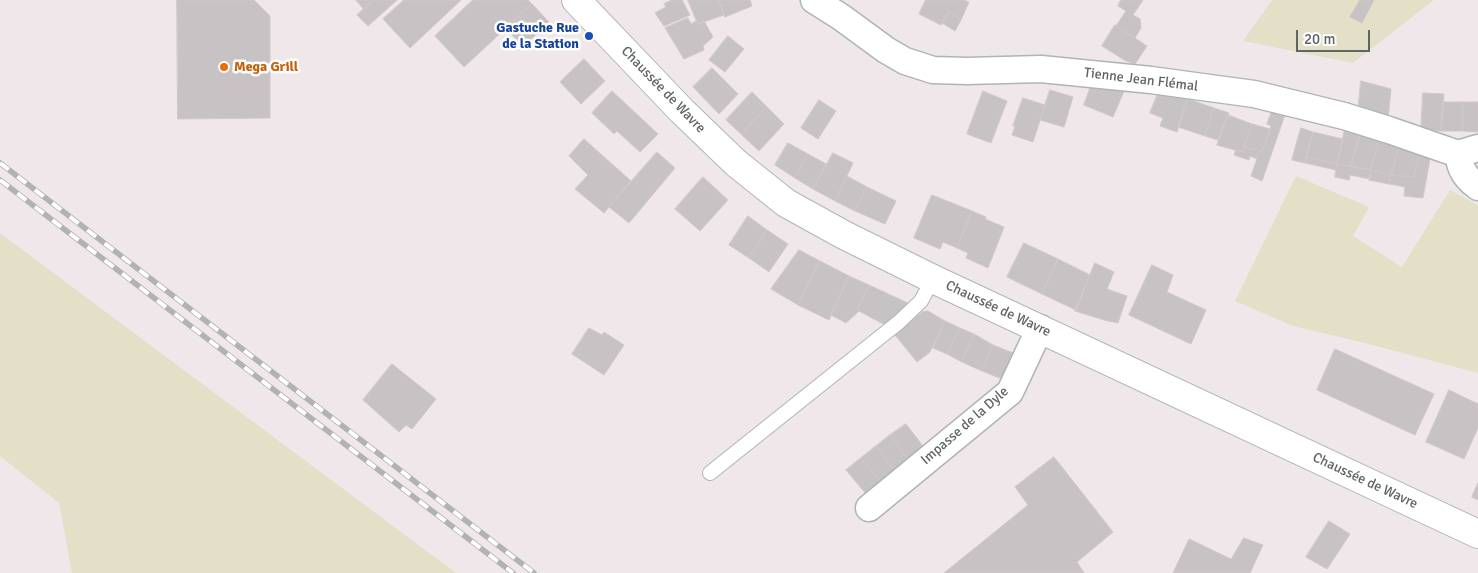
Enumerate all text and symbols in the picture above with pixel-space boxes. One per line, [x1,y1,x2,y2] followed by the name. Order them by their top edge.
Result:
[496,20,579,52] place label: Gastuche Rue de la Station
[1298,20,1372,52] scale bar
[583,30,595,42] marker: Gastuche Rue de la Station
[1304,30,1335,48] text: 20 m
[617,43,709,137] street label: Chaussée de Wavre
[234,59,298,75] place label: Mega Grill
[218,61,230,73] marker: Mega Grill
[1083,65,1199,95] street label: Tienne Jean Flémal
[943,277,1053,341] street label: Chaussée de Wavre
[918,383,1012,469] street label: Impasse de la Dyle
[1310,449,1420,513] street label: Chaussée de Wavre

